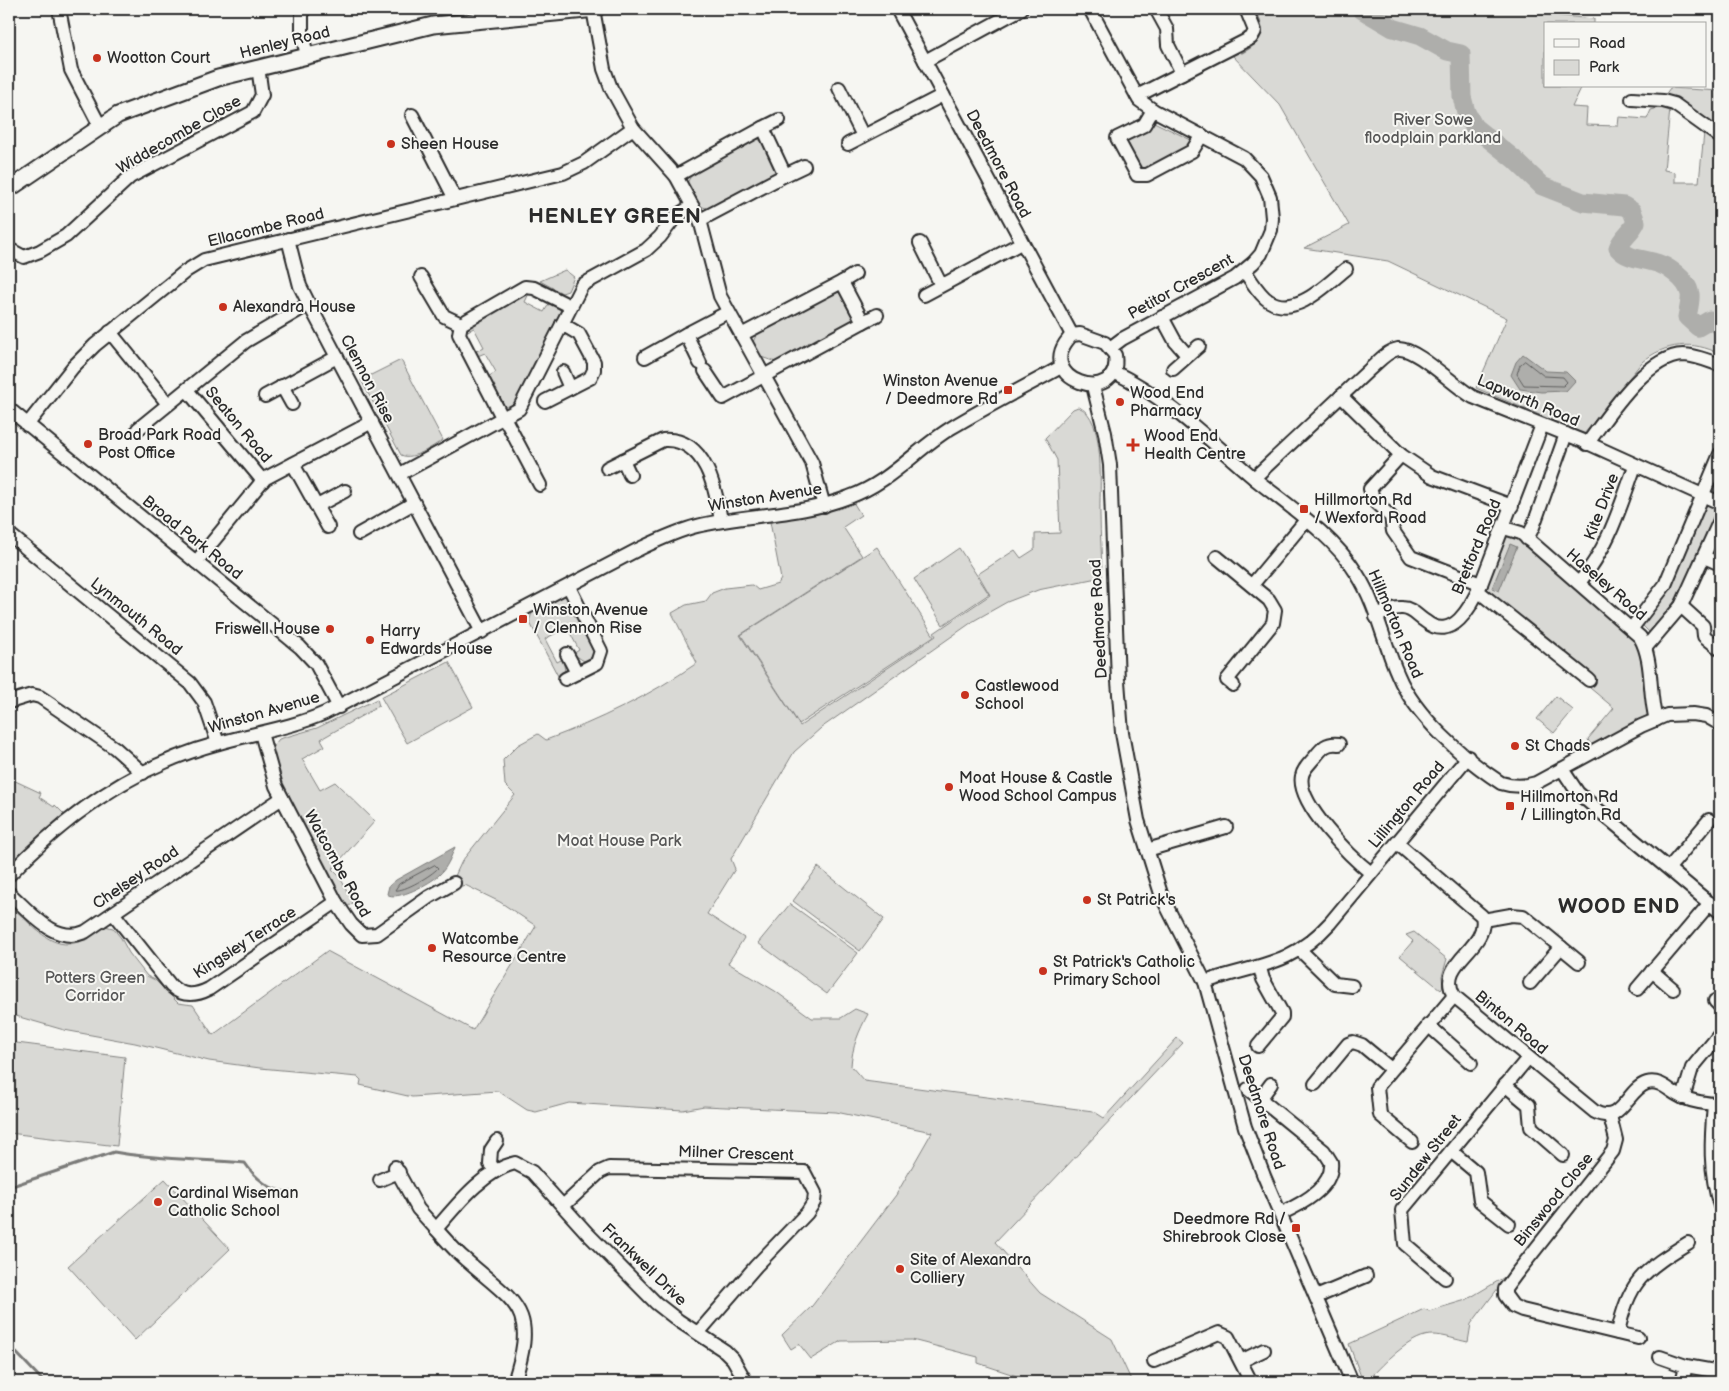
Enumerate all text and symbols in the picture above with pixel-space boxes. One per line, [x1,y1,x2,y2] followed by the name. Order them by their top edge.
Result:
[1544,22,1706,88] legend
[238,23,332,63] street label: Henley Road
[1589,34,1625,53] text: Road
[107,49,211,68] place label: Wootton Court
[91,52,103,64] marker: Wootton Court
[1589,58,1620,77] text: Park
[113,91,245,178] street label: Widdecombe Close
[961,107,1035,221] street label: Deedmore Road
[1365,111,1501,148] park label: River Sowe floodplain parkland
[401,135,499,154] place label: Sheen House
[385,138,397,150] marker: Sheen House
[206,204,326,252] street label: Ellacombe Road
[528,204,702,229] district label: HENLEY GREEN
[1125,250,1237,324] street label: Petitor Crescent
[233,298,356,317] place label: Alexandra House
[217,301,229,313] marker: Alexandra House
[336,332,398,427] street label: Clennon Rise
[1474,371,1582,431] street label: Lapworth Road
[883,372,999,409] place label: Winston Avenue / Deedmore Rd
[201,383,275,467] street label: Seaton Road
[1002,384,1014,396] marker: Winston Avenue / Deedmore Rd
[1130,384,1204,421] place label: Wood End Pharmacy
[1114,396,1126,408] marker: Wood End Pharmacy
[98,426,221,463] place label: Broad Park Road Post Office
[1144,427,1246,464] place label: Wood End Health Centre
[82,438,94,450] marker: Broad Park Road Post Office
[1126,438,1140,452] marker: Wood End Health Centre
[1581,470,1624,543] street label: Kite Drive
[707,480,824,516] street label: Winston Avenue
[1314,491,1426,528] place label: Hillmorton Rd / Wexford Road
[138,492,246,584] street label: Broad Park Road
[1448,496,1506,598] street label: Bretford Road
[1298,503,1310,515] marker: Hillmorton Rd / Wexford Road
[1562,545,1650,625] street label: Haseley Road
[1086,559,1112,679] street label: Deedmore Road
[1364,567,1426,681] street label: Hillmorton Road
[86,574,186,660] street label: Lynmouth Road
[533,601,649,638] place label: Winston Avenue / Clennon Rise
[517,613,529,625] marker: Winston Avenue / Clennon Rise
[215,620,320,639] place label: Friswell House
[380,622,493,659] place label: Harry Edwards House
[324,623,336,635] marker: Friswell House
[364,634,376,646] marker: Harry Edwards House
[975,677,1059,714] place label: Castlewood School
[206,688,322,738] street label: Winston Avenue
[959,689,971,701] marker: Castlewood School
[1525,737,1590,756] place label: St Chads
[1509,740,1521,752] marker: St Chads
[1365,758,1449,852] street label: Lillington Road
[959,769,1117,806] place label: Moat House & Castle Wood School Campus
[943,781,955,793] marker: Moat House & Castle Wood School Campus
[1520,788,1621,825] place label: Hillmorton Rd / Lillington Rd
[1504,800,1516,812] marker: Hillmorton Rd / Lillington Rd
[300,807,374,921] street label: Watcombe Road
[557,832,681,851] park label: Moat House Park
[89,842,183,914] street label: Chelsey Road
[1097,891,1176,910] place label: St Patrick's
[1081,894,1093,906] marker: St Patrick's
[1558,894,1680,919] district label: WOOD END
[190,902,300,983] street label: Kingsley Terrace
[442,930,567,967] place label: Watcombe Resource Centre
[426,942,438,954] marker: Watcombe Resource Centre
[1053,953,1195,990] place label: St Patrick's Catholic Primary School
[1037,965,1049,977] marker: St Patrick's Catholic Primary School
[45,969,145,1006] park label: Potters Green Corridor
[1471,987,1551,1059] street label: Binton Road
[1233,1052,1289,1172] street label: Deedmore Road
[1386,1111,1466,1205] street label: Sundew Street
[678,1142,794,1166] street label: Milner Crescent
[1510,1149,1598,1251] street label: Binswood Close
[168,1184,298,1221] place label: Cardinal Wiseman Catholic School
[152,1196,164,1208] marker: Cardinal Wiseman Catholic School
[1163,1210,1286,1247] place label: Deedmore Rd / Shirebrook Close
[598,1220,691,1310] street label: Frankwell Drive
[1290,1222,1302,1234] marker: Deedmore Rd / Shirebrook Close
[910,1251,1031,1288] place label: Site of Alexandra Colliery
[894,1263,906,1275] marker: Site of Alexandra Colliery

